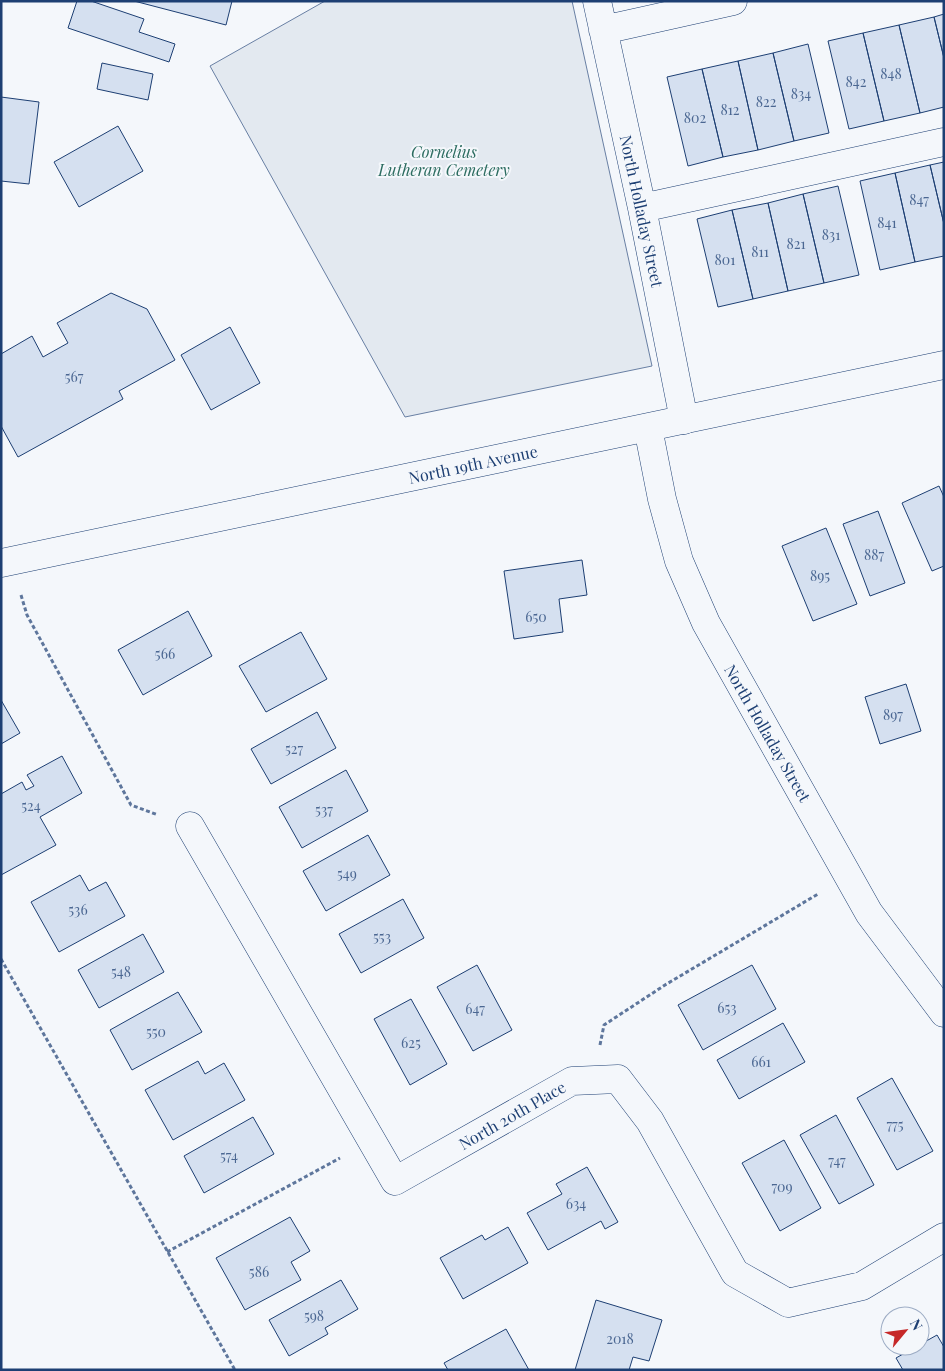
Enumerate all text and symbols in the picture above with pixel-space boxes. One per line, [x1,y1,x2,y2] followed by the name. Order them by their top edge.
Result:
[880,64,902,83] house number: 848
[846,72,867,91] house number: 842
[791,84,811,103] house number: 834
[756,92,777,111] house number: 822
[720,100,740,119] house number: 812
[684,108,706,127] house number: 802
[616,133,668,289] street label: North Holladay Street
[377,141,510,180] park label: Cornelius Lutheran Cemetery
[909,190,929,209] house number: 847
[877,213,897,232] house number: 841
[822,225,840,244] house number: 831
[786,234,806,253] house number: 821
[751,242,769,261] house number: 811
[715,250,735,269] house number: 801
[65,367,84,386] house number: 567
[407,440,539,488] street label: North 19th Avenue
[864,545,884,564] house number: 887
[810,566,830,585] house number: 895
[525,607,547,626] house number: 650
[155,644,175,663] house number: 566
[720,661,816,806] street label: North Holladay Street
[883,705,903,724] house number: 897
[285,739,303,758] house number: 527
[21,796,41,815] house number: 524
[315,800,333,819] house number: 537
[337,864,357,883] house number: 549
[68,900,88,919] house number: 536
[373,927,391,946] house number: 553
[111,962,131,981] house number: 548
[717,998,737,1017] house number: 653
[465,999,485,1018] house number: 647
[146,1022,166,1041] house number: 550
[401,1033,421,1052] house number: 625
[751,1052,771,1071] house number: 661
[455,1076,569,1154] street label: North 20th Place
[886,1115,904,1134] house number: 775
[220,1146,238,1165] house number: 574
[828,1151,846,1170] house number: 747
[771,1177,793,1196] house number: 709
[566,1194,586,1213] house number: 634
[249,1262,269,1281] house number: 586
[304,1306,324,1325] house number: 598
[880,1306,930,1356] north arrow
[906,1315,928,1333] text: N
[606,1329,634,1348] house number: 2018

